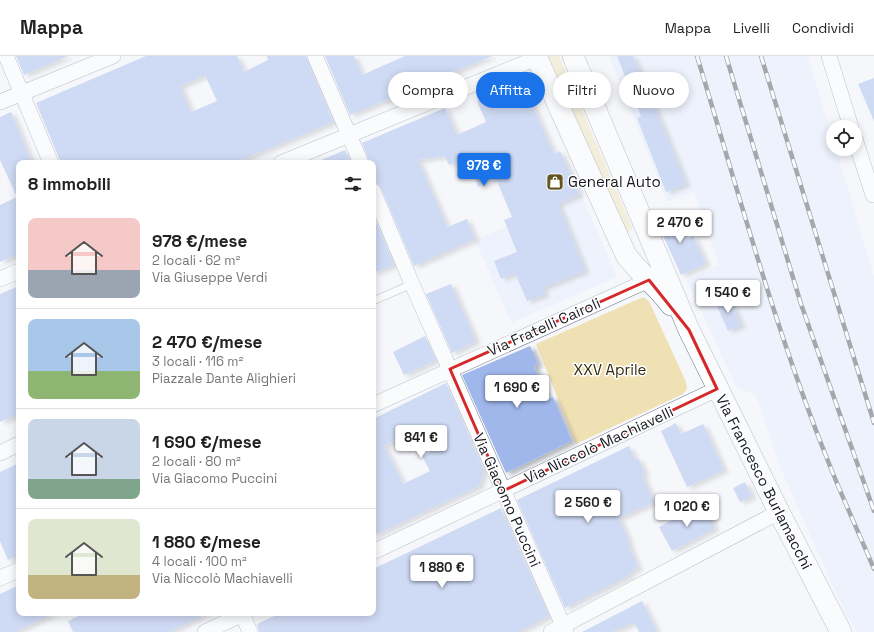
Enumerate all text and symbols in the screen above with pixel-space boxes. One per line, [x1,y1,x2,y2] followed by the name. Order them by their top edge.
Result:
[20,15,83,40] text: Mappa
[665,19,711,37] text: Mappa
[733,19,770,37] text: Livelli
[792,19,854,37] text: Condividi
[388,72,468,108] chip: Compra
[476,72,545,108] chip: Affitta
[553,72,611,108] chip: Filtri
[619,72,689,108] chip: Nuovo
[826,120,862,156] map controls
[826,120,862,156] button: locate
[456,153,512,187] pin: 978 €
[467,157,501,174] text: 978 €
[545,172,565,192] shop icon: General Auto
[568,172,661,191] place label: General Auto
[28,173,111,195] text: 8 immobili
[342,173,364,195] icon: filters
[643,210,717,244] pin: 2 470 €
[657,214,703,231] text: 2 470 €
[152,230,247,252] text: 978 €/mese
[60,234,108,282] icon: home
[152,252,240,269] text: 2 locali · 62 m²
[152,269,267,286] text: Via Giuseppe Verdi
[691,280,765,314] pin: 1 540 €
[705,284,751,301] text: 1 540 €
[484,293,603,360] street label: Via Fratelli Cairoli
[152,331,262,353] text: 2 470 €/mese
[60,335,108,383] icon: home
[152,353,243,370] text: 3 locali · 116 m²
[574,360,647,379] park label: XXV Aprile
[152,370,296,387] text: Piazzale Dante Alighieri
[480,375,554,409] pin: 1 690 €
[494,379,540,396] text: 1 690 €
[712,391,817,572] street label: Via Francesco Burlamacchi
[521,402,676,487] street label: Via Niccolò Machiavelli
[393,425,449,459] pin: 841 €
[404,429,438,446] text: 841 €
[469,430,545,570] street label: Via Giacomo Puccini
[152,431,262,453] text: 1 690 €/mese
[60,435,108,483] icon: home
[152,453,241,470] text: 2 locali · 80 m²
[152,470,277,487] text: Via Giacomo Puccini
[551,490,625,524] pin: 2 560 €
[564,494,612,511] text: 2 560 €
[650,494,724,528] pin: 1 020 €
[664,498,710,515] text: 1 020 €
[152,531,261,553] text: 1 880 €/mese
[60,535,108,583] icon: home
[152,553,247,570] text: 4 locali · 100 m²
[405,555,479,589] pin: 1 880 €
[419,559,465,576] text: 1 880 €
[152,570,293,587] text: Via Niccolò Machiavelli

